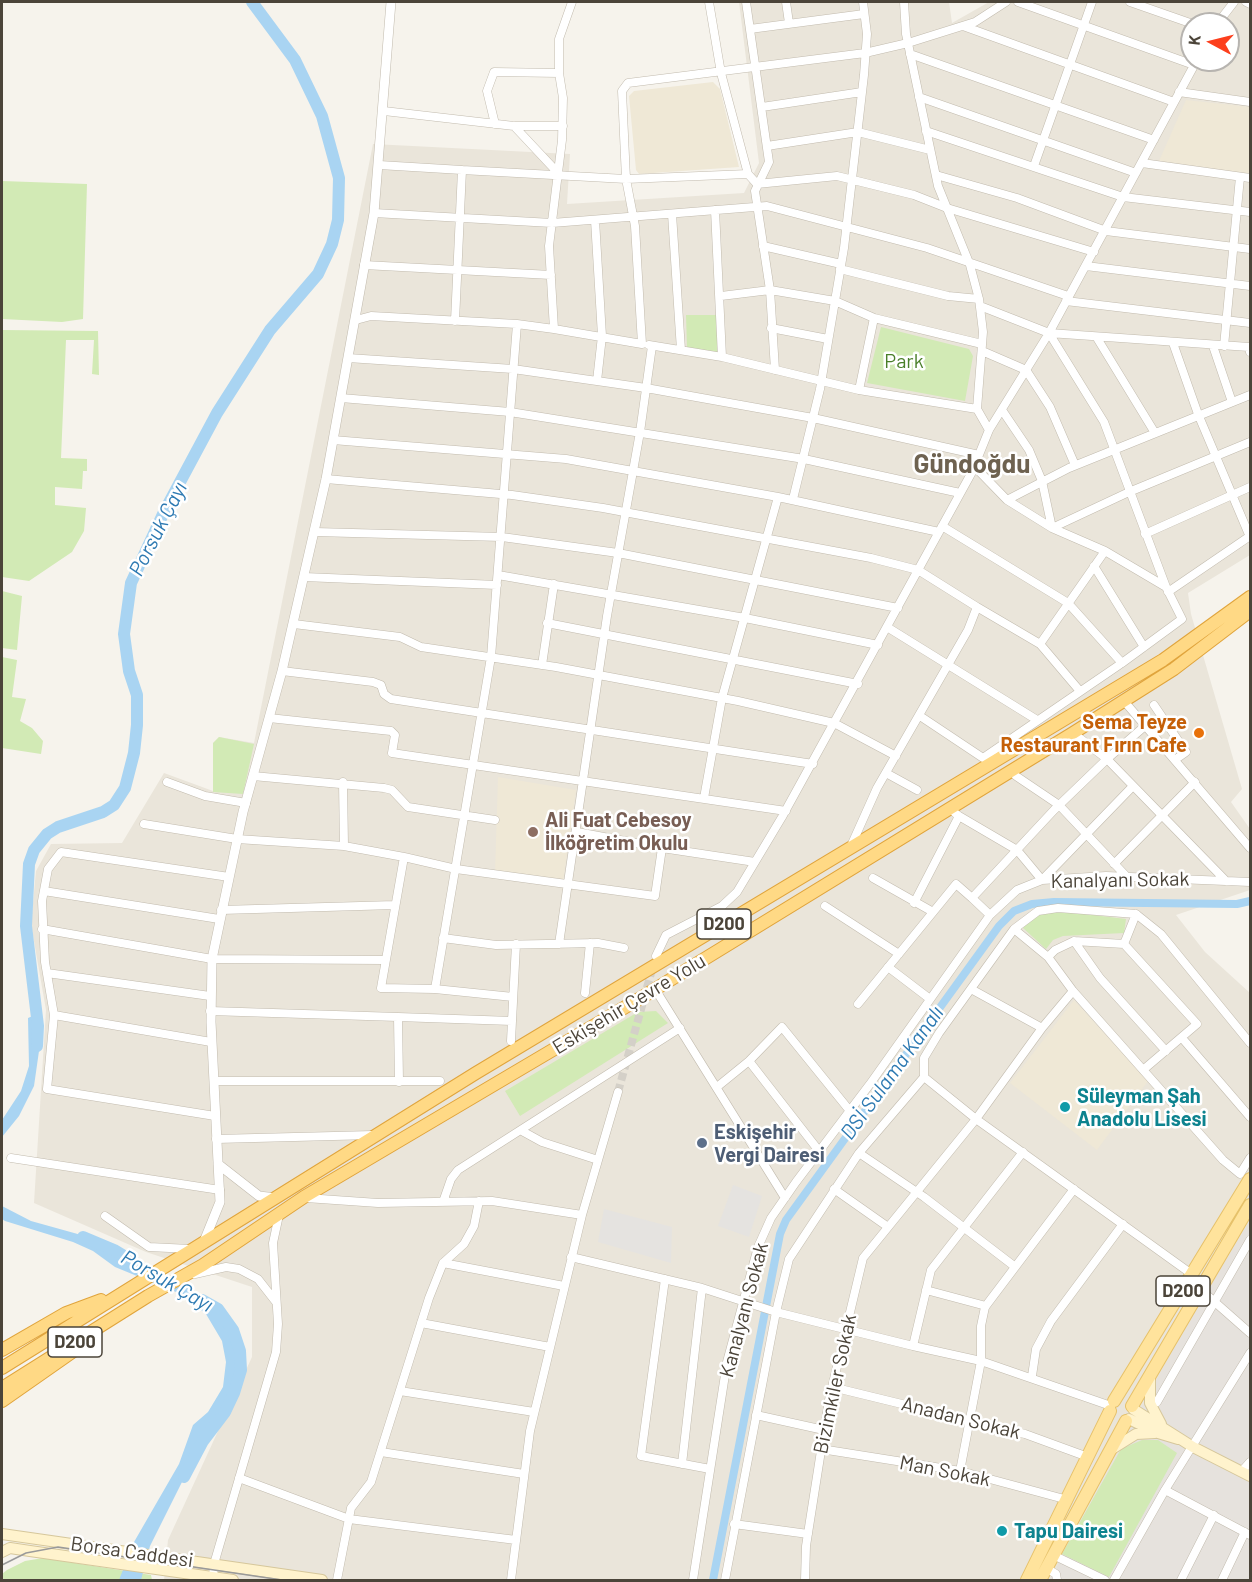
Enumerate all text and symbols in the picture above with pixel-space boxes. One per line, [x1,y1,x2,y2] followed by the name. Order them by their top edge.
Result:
[1180,12,1240,72] north arrow
[1184,34,1204,46] text: K
[884,349,924,373] park label: Park
[914,448,1030,480] district label: Gündoğdu
[124,478,192,580] water label: Porsuk Çayı
[1001,710,1187,757] place label: Sema Teyze Restaurant Fırın Cafe
[1192,726,1206,740] marker: Sema Teyze Restaurant Fırın Cafe
[545,808,692,855] place label: Ali Fuat Cebesoy İlköğretim Okulu
[526,825,540,839] marker: Ali Fuat Cebesoy İlköğretim Okulu
[1050,867,1190,893] street label: Kanalyanı Sokak
[697,909,751,939] road number: D200
[548,949,710,1059] street label: Eskişehir Çevre Yolu
[835,1001,949,1145] water label: DSİ Sulama Kanalı
[1077,1084,1207,1131] place label: Süleyman Şah Anadolu Lisesi
[1058,1100,1072,1114] marker: Süleyman Şah Anadolu Lisesi
[714,1120,825,1167] place label: Eskişehir Vergi Dairesi
[695,1136,709,1150] marker: Eskişehir Vergi Dairesi
[714,1240,774,1380] street label: Kanalyanı Sokak
[116,1245,218,1317] water label: Porsuk Çayı
[1156,1276,1210,1306] road number: D200
[808,1312,862,1456] street label: Bizimkiler Sokak
[48,1327,102,1357] road number: D200
[899,1392,1023,1444] street label: Anadan Sokak
[898,1450,992,1492] street label: Man Sokak
[1014,1519,1123,1543] place label: Tapu Dairesi
[995,1524,1009,1538] marker: Tapu Dairesi
[69,1532,195,1572] street label: Borsa Caddesi

